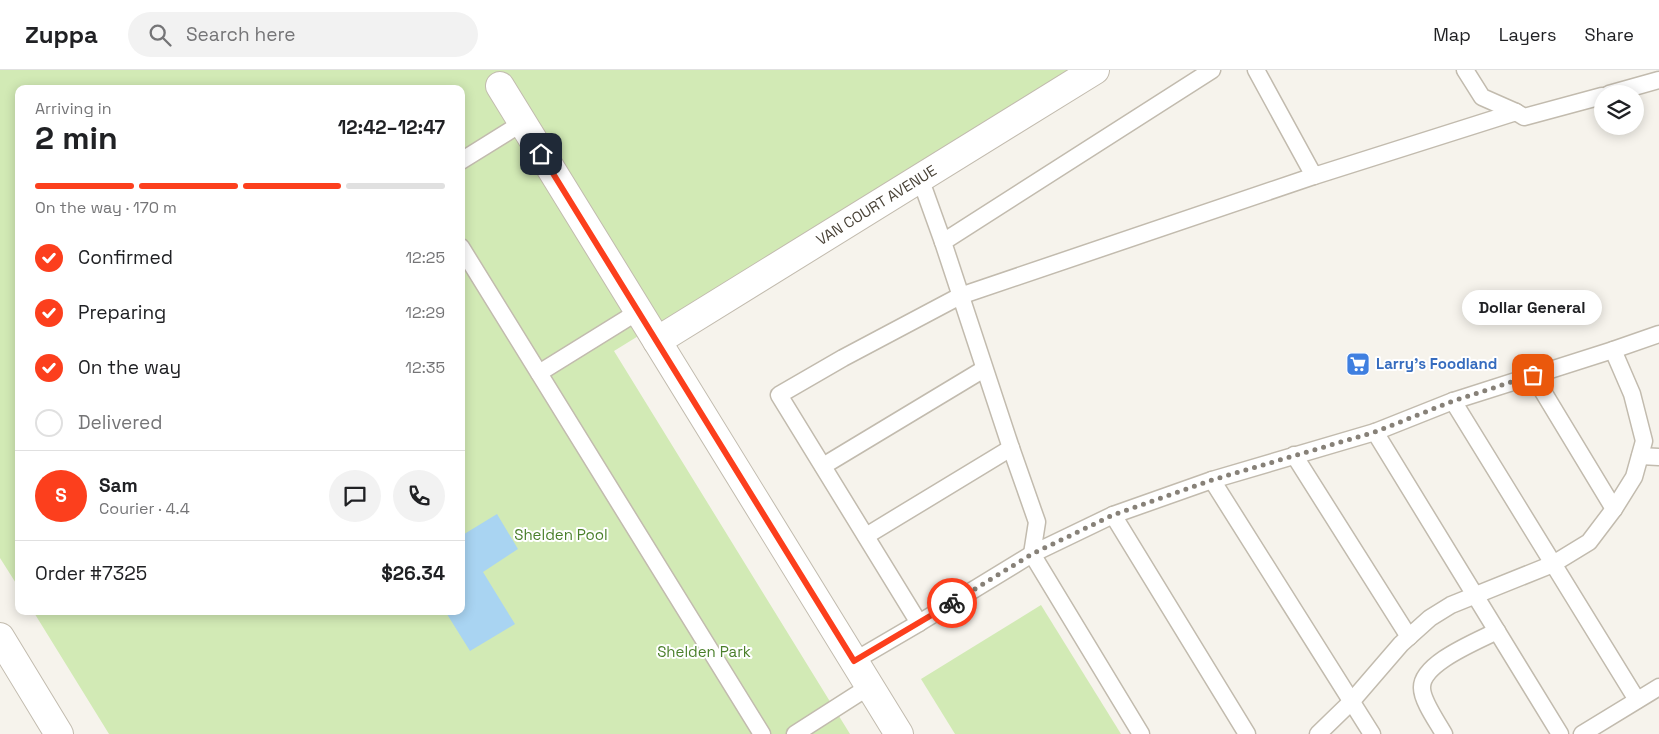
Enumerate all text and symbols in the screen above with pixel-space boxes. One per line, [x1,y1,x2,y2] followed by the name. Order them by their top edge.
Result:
[128,12,478,57] search box
[25,19,98,50] text: Zuppa
[146,21,174,49] icon: search
[186,22,295,47] text: Search here
[1433,23,1471,46] text: Map
[1499,23,1556,46] text: Layers
[1584,23,1634,46] text: Share
[1594,85,1644,135] map controls
[1594,85,1644,135] button: layers
[35,98,112,119] text: Arriving in
[338,115,445,140] text: 12:42–12:47
[35,118,118,158] text: 2 min
[520,133,562,175] pin
[527,140,555,168] icon: home
[813,161,940,249] street label: VAN COURT AVENUE
[35,197,177,218] text: On the way · 170 m
[35,244,63,272] icon: check
[78,245,173,270] text: Confirmed
[405,247,445,268] text: 12:25
[1463,290,1603,325] callout: Dollar General
[1478,297,1586,318] text: Dollar General
[35,299,63,327] icon: check
[78,300,166,325] text: Preparing
[405,302,445,323] text: 12:29
[1345,351,1371,377] supermarket icon: Larry's Foodland
[35,354,63,382] icon: check
[1376,354,1497,373] place label: Larry's Foodland
[1512,354,1554,396] pin
[78,355,181,380] text: On the way
[405,357,445,378] text: 12:35
[1519,361,1547,389] icon: bag
[78,410,163,435] text: Delivered
[329,470,381,522] button: chat
[393,470,445,522] button: phone
[99,473,138,498] text: Sam
[55,483,67,508] text: S
[99,498,190,519] text: Courier · 4.4
[514,525,608,544] park label: Shelden Pool
[35,561,147,586] text: Order #7325
[381,561,445,586] text: $26.34
[927,578,977,628] courier
[938,589,966,617] icon: bike
[657,642,751,661] park label: Shelden Park

